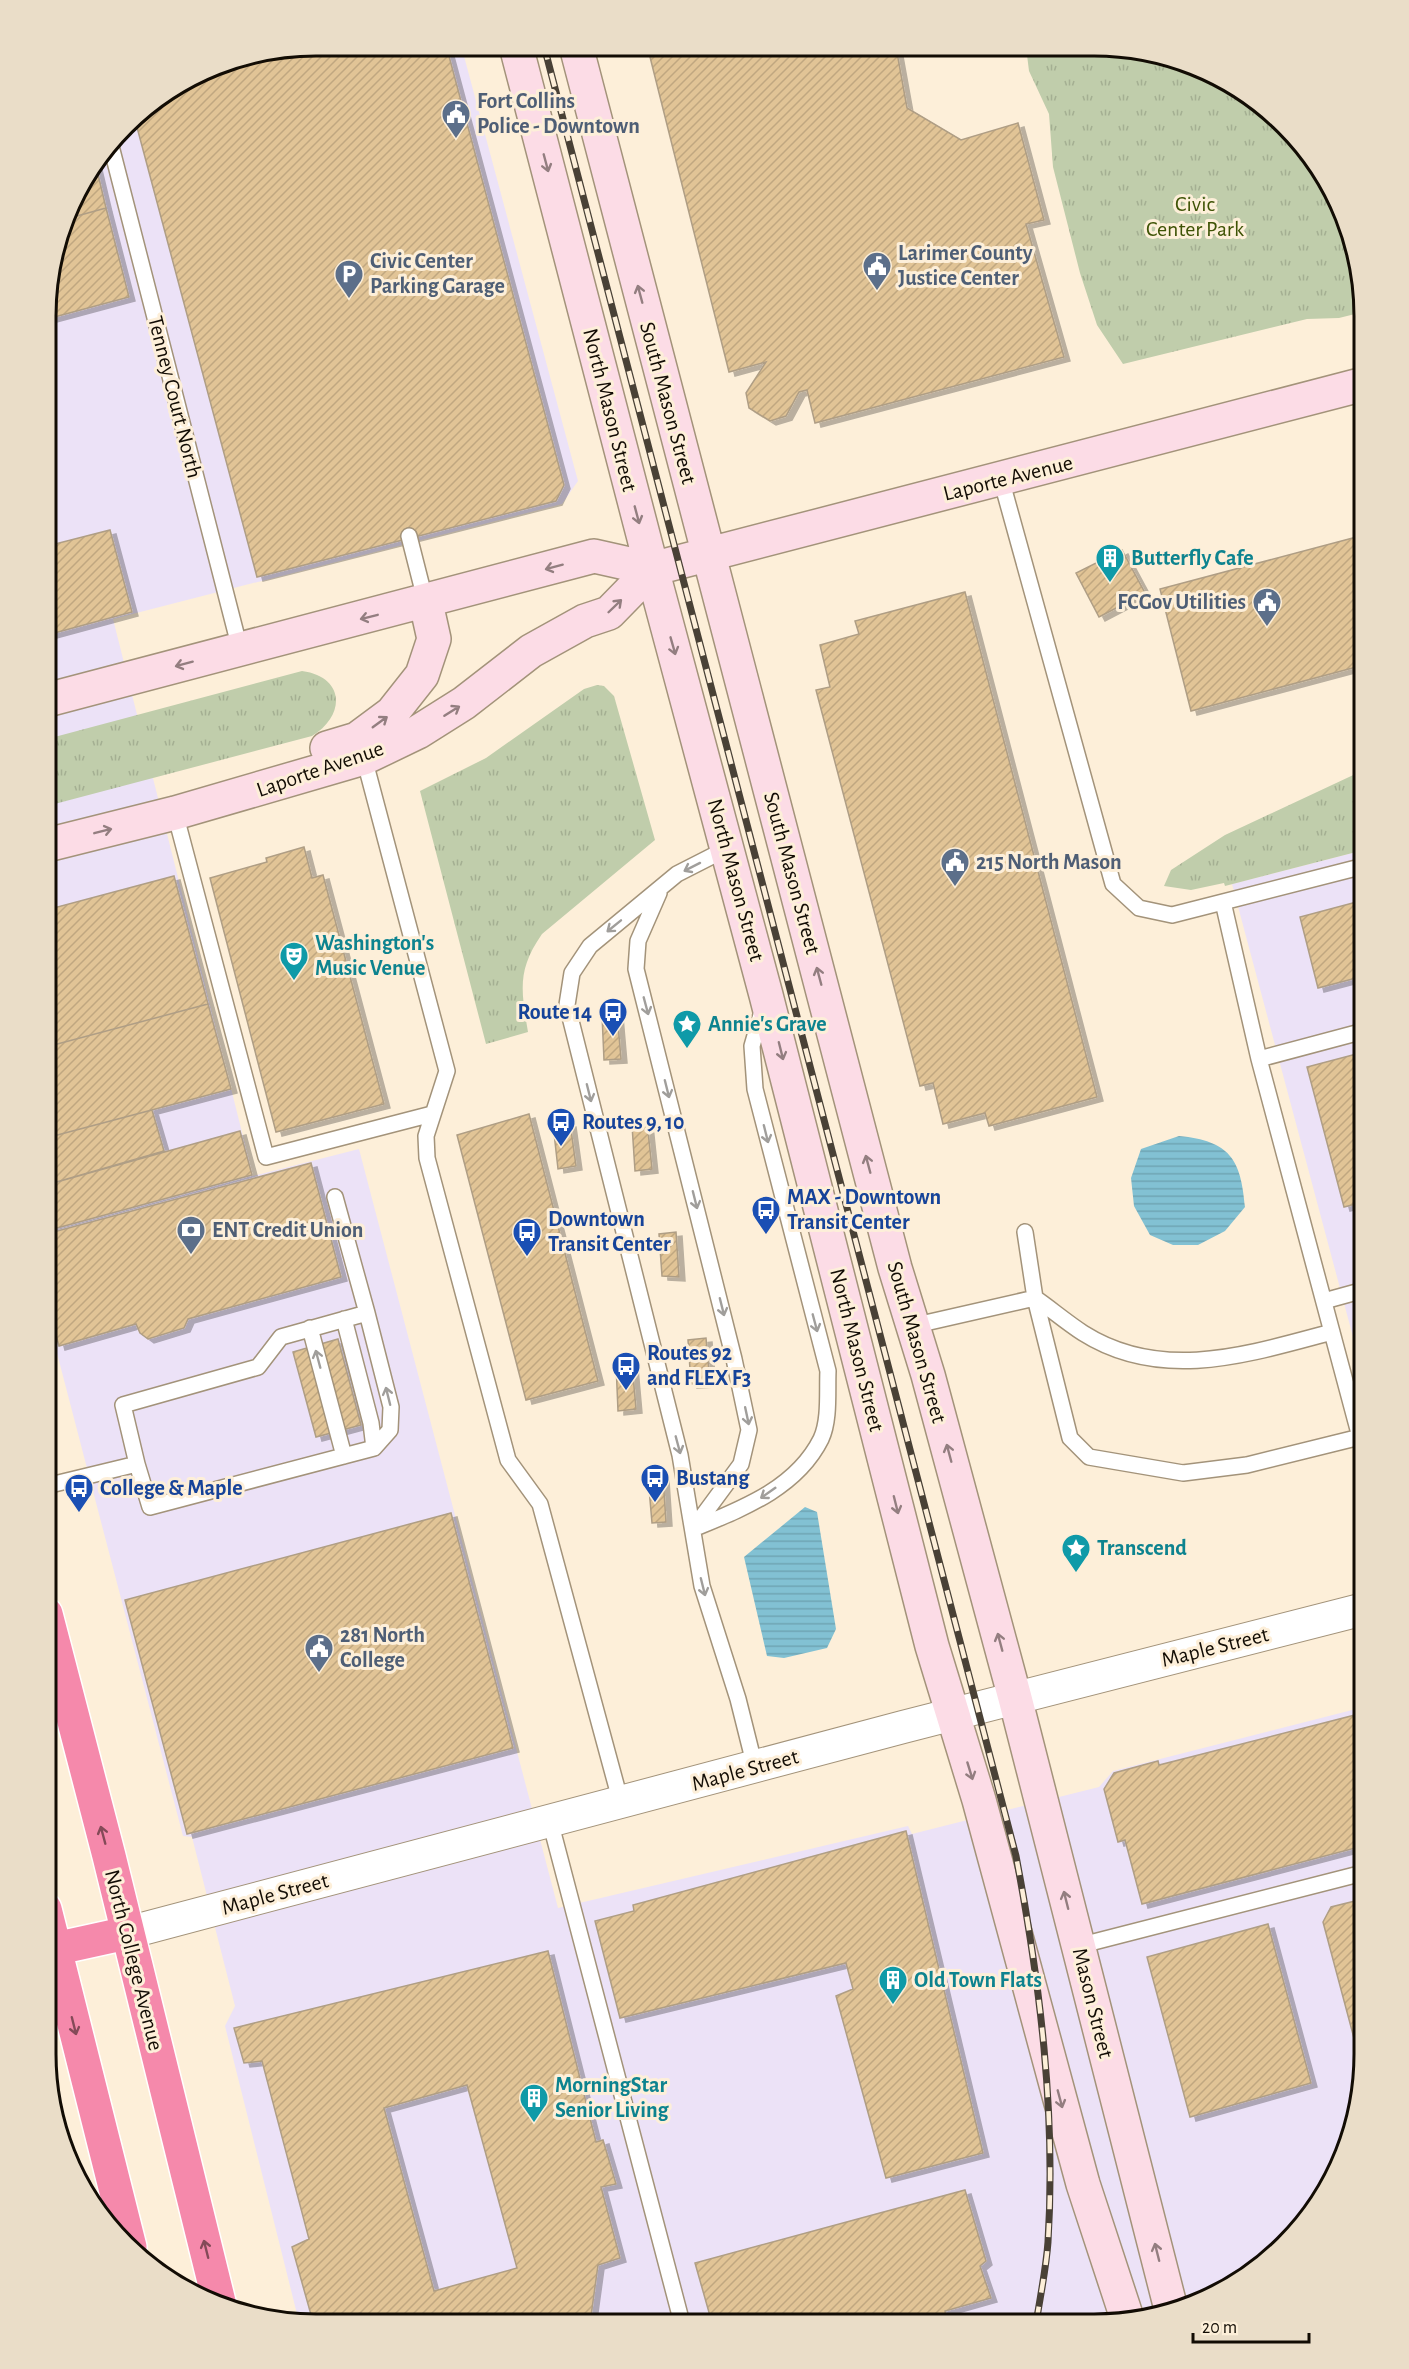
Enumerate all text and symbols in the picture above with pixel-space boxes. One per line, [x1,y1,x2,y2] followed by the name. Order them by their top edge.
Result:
[477,90,640,137] place label: Fort Collins Police - Downtown
[440,98,472,140] public building icon: Fort Collins Police - Downtown
[541,153,553,172] one-way arrow
[1146,193,1244,240] park label: Civic Center Park
[898,242,1033,289] place label: Larimer County Justice Center
[370,250,505,297] place label: Civic Center Parking Garage
[861,250,893,292] public building icon: Larimer County Justice Center
[333,258,365,300] parking icon: Civic Center Parking Garage
[634,285,645,304] one-way arrow
[144,314,206,480] street label: Tenney Court North
[636,320,700,486] street label: South Mason Street
[579,326,641,494] street label: North Mason Street
[941,451,1075,505] street label: Laporte Avenue
[632,505,644,524] one-way arrow
[1094,542,1126,584] building icon: Butterfly Cafe
[1131,547,1254,570] place label: Butterfly Cafe
[545,562,564,574] one-way arrow
[1251,586,1283,628] public building icon: FCGov Utilities
[1117,591,1246,613] place label: FCGov Utilities
[607,599,622,613] one-way arrow
[360,611,379,623] one-way arrow
[668,636,679,655] one-way arrow
[174,658,193,670] one-way arrow
[443,705,460,717] one-way arrow
[371,716,387,728] one-way arrow
[254,737,386,801] street label: Laporte Avenue
[760,790,824,956] street label: South Mason Street
[704,796,768,964] street label: North Mason Street
[93,824,112,836] one-way arrow
[939,846,971,888] public building icon: 215 North Mason
[976,851,1122,873] place label: 215 North Mason
[684,862,702,873] one-way arrow
[606,920,622,933] one-way arrow
[315,932,434,979] place label: Washington's Music Venue
[278,940,310,982] theatre icon: Washington's Music Venue
[813,966,824,985] one-way arrow
[597,996,629,1038] bus stop icon: Route 14
[640,996,652,1015] one-way arrow
[517,1001,592,1023] place label: Route 14
[671,1008,703,1050] place icon: Annie's Grave
[708,1013,827,1035] place label: Annie's Grave
[775,1042,787,1061] one-way arrow
[661,1079,673,1098] one-way arrow
[583,1083,595,1102] one-way arrow
[545,1106,577,1148] bus stop icon: Routes 9, 10
[582,1111,684,1133] place label: Routes 9, 10
[761,1124,773,1143] one-way arrow
[862,1155,874,1174] one-way arrow
[787,1186,941,1233] place label: MAX - Downtown Transit Center
[689,1191,701,1210] one-way arrow
[750,1194,782,1236] bus stop icon: MAX - Downtown Transit Center
[548,1208,671,1255] place label: Downtown Transit Center
[175,1214,207,1256] bank icon: ENT Credit Union
[511,1216,543,1258] bus stop icon: Downtown Transit Center
[212,1219,363,1241] place label: ENT Credit Union
[883,1259,951,1425] street label: South Mason Street
[826,1266,888,1434] street label: North Mason Street
[716,1297,728,1316] one-way arrow
[810,1313,822,1332] one-way arrow
[647,1342,751,1389] place label: Routes 92 and FLEX F3
[312,1350,324,1369] one-way arrow
[610,1350,642,1392] bus stop icon: Routes 92 and FLEX F3
[382,1387,393,1406] one-way arrow
[741,1406,753,1425] one-way arrow
[672,1435,684,1454] one-way arrow
[943,1444,955,1463] one-way arrow
[639,1462,671,1504] bus stop icon: Bustang
[676,1467,750,1489] place label: Bustang
[63,1472,95,1514] bus stop icon: College & Maple
[100,1477,243,1499] place label: College & Maple
[761,1487,777,1499] one-way arrow
[891,1495,903,1514] one-way arrow
[1060,1532,1092,1574] place icon: Transcend
[1097,1537,1187,1559] place label: Transcend
[697,1577,709,1596] one-way arrow
[1159,1623,1271,1671] street label: Maple Street
[340,1624,425,1671] place label: 281 North College
[303,1632,335,1674] public building icon: 281 North College
[993,1632,1005,1651] one-way arrow
[689,1745,801,1795] street label: Maple Street
[965,1761,976,1780] one-way arrow
[97,1826,109,1845] one-way arrow
[101,1867,167,2053] street label: North College Avenue
[219,1869,331,1919] street label: Maple Street
[1060,1891,1072,1910] one-way arrow
[1069,1946,1117,2060] street label: Mason Street
[877,1964,909,2006] building icon: Old Town Flats
[914,1969,1042,1991] place label: Old Town Flats
[68,2016,80,2035] one-way arrow
[555,2074,670,2121] place label: MorningStar Senior Living
[518,2082,550,2124] building icon: MorningStar Senior Living
[1055,2090,1066,2109] one-way arrow
[199,2240,211,2259] one-way arrow
[1150,2243,1162,2262] one-way arrow
[1193,2306,1308,2344] scale bar
[1202,2319,1237,2337] text: 20 m

